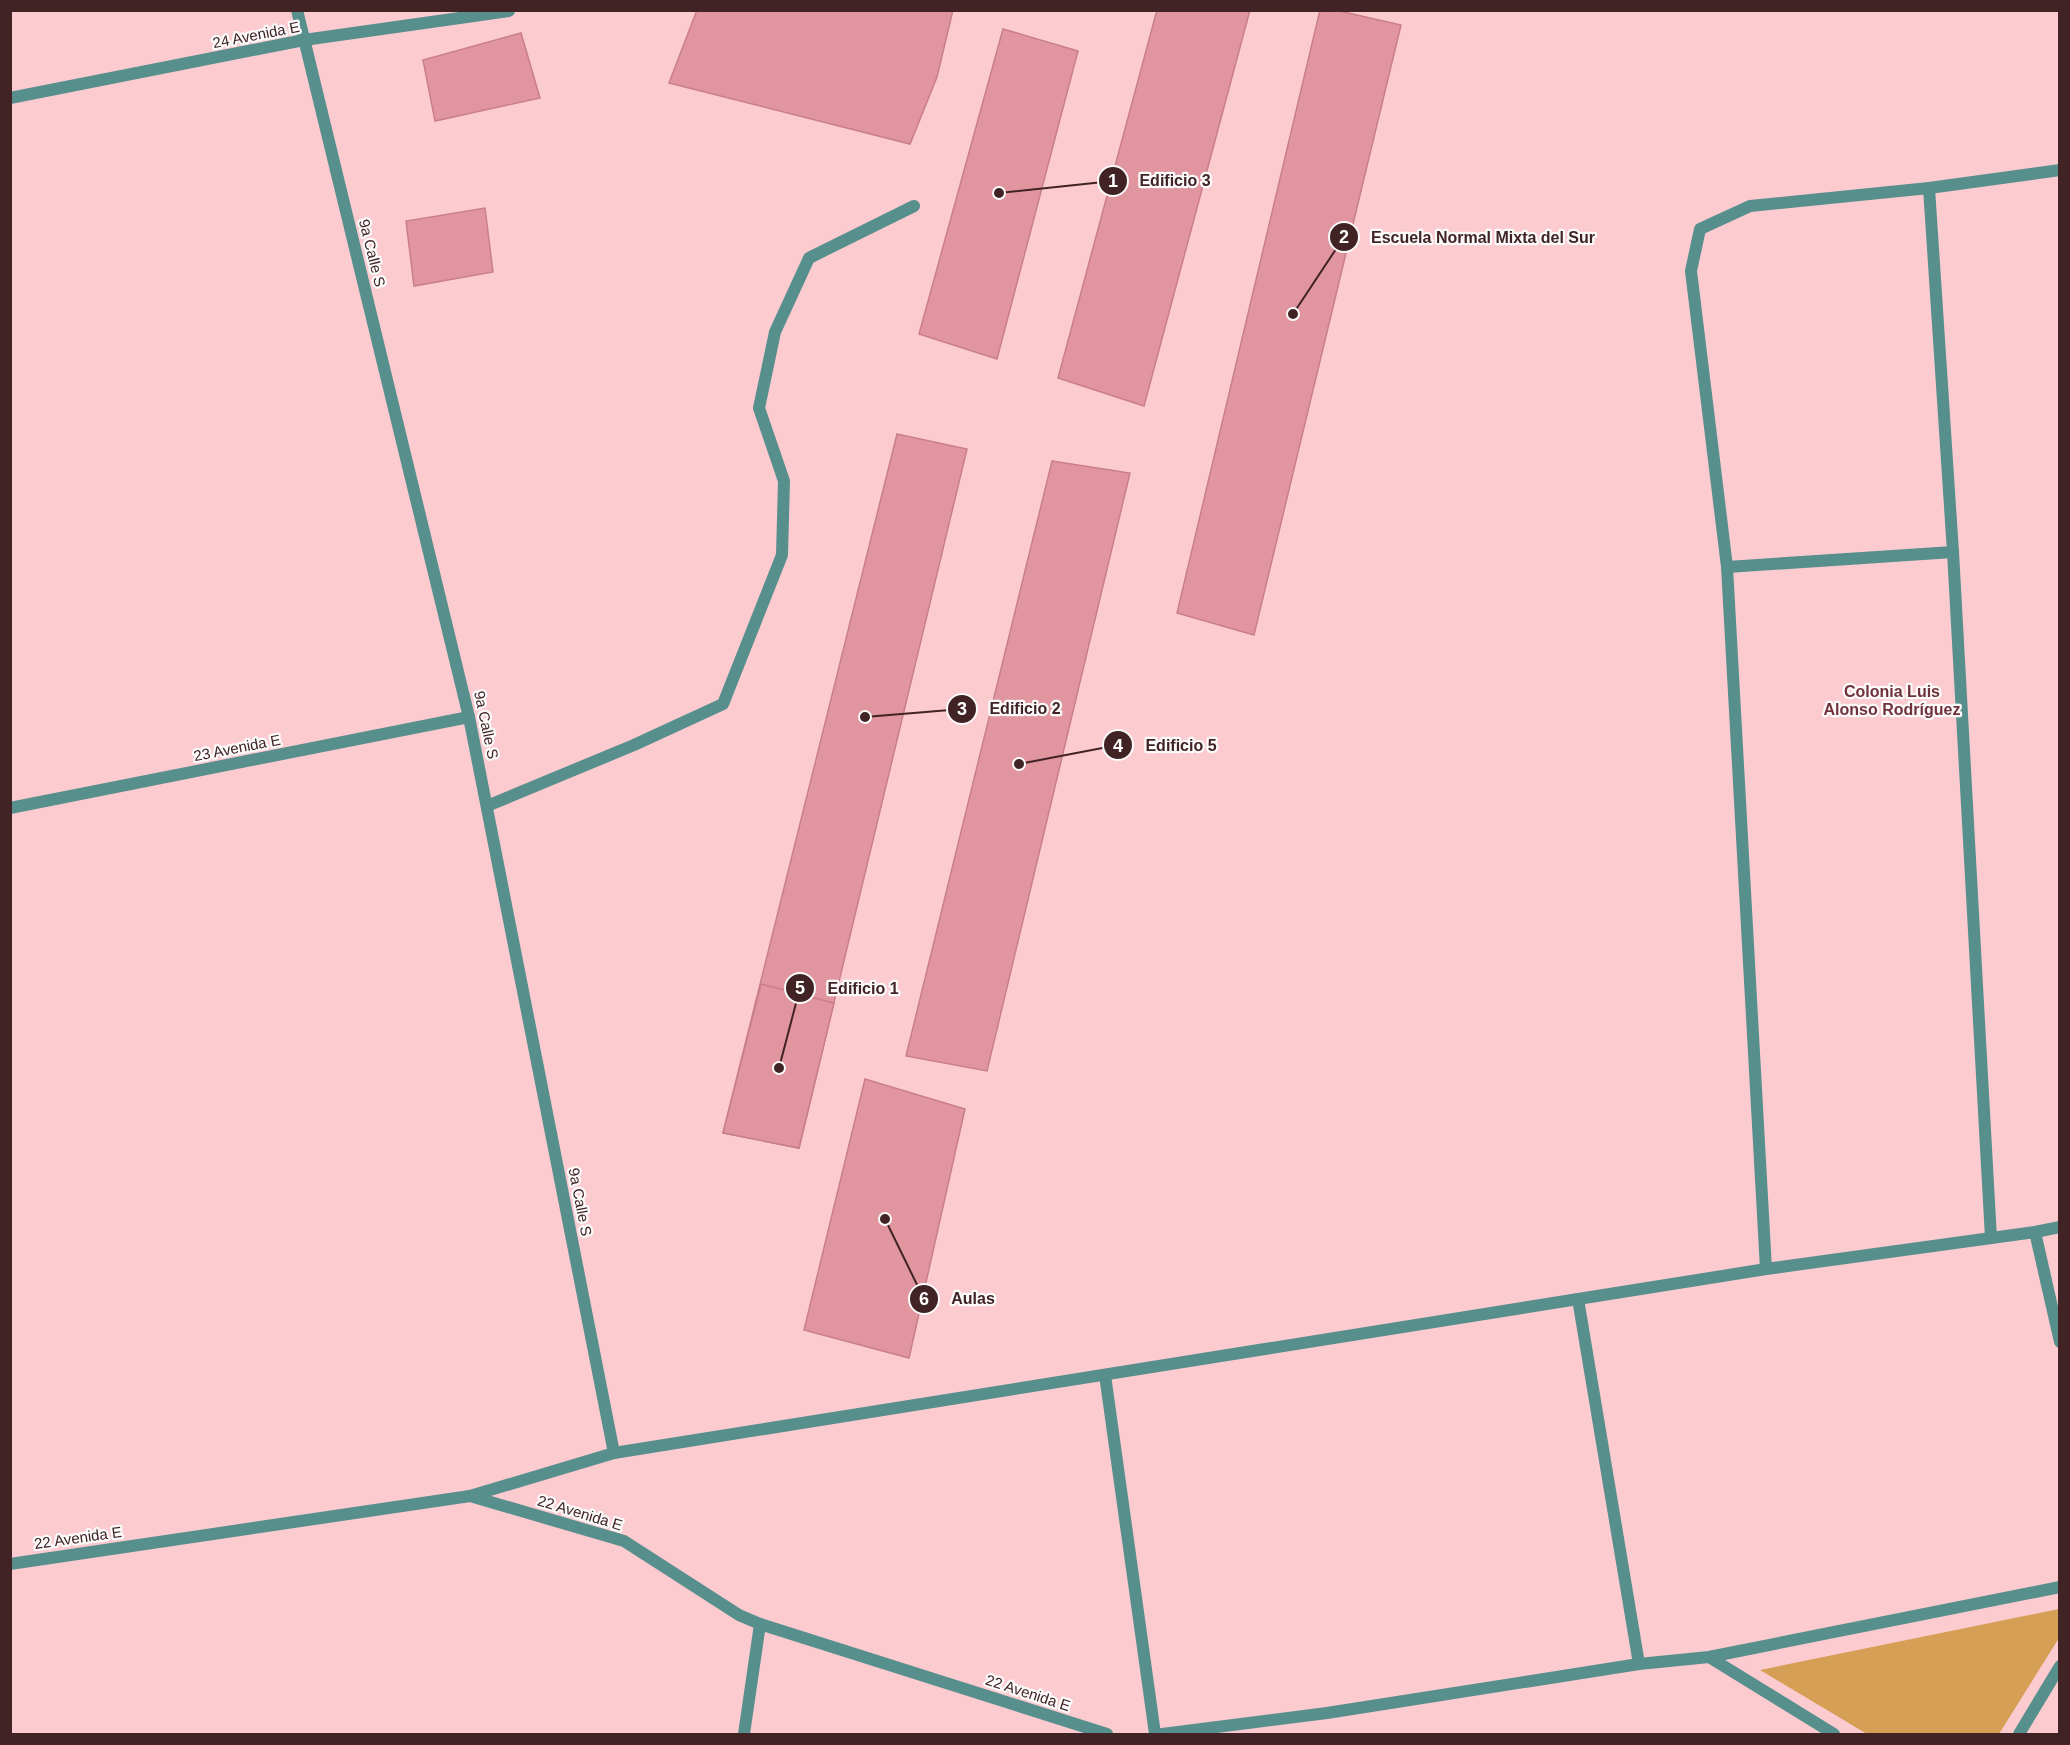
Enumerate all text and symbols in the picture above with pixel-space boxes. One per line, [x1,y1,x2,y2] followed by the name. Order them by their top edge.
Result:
[211,18,301,51] street label: 24 Avenida E
[1098,164,1223,198] callout: Edificio 3
[1108,171,1118,191] text: 1
[1139,172,1211,189] text: Edificio 3
[356,217,389,289] street label: 9a Calle S
[1329,220,1607,254] callout: Escuela Normal Mixta del Sur
[1339,227,1349,247] text: 2
[1371,229,1595,246] text: Escuela Normal Mixta del Sur
[1824,683,1960,718] district label: Colonia Luis Alonso Rodríguez
[471,689,502,761] street label: 9a Calle S
[947,692,1072,726] callout: Edificio 2
[957,699,967,719] text: 3
[989,700,1061,717] text: Edificio 2
[1103,728,1228,762] callout: Edificio 5
[192,731,282,764] street label: 23 Avenida E
[1113,736,1123,756] text: 4
[1145,737,1217,754] text: Edificio 5
[785,971,910,1005] callout: Edificio 1
[795,978,805,998] text: 5
[827,980,899,997] text: Edificio 1
[566,1166,595,1237] street label: 9a Calle S
[909,1282,1007,1316] callout: Aulas
[919,1289,929,1309] text: 6
[951,1290,995,1307] text: Aulas
[536,1492,625,1534] street label: 22 Avenida E
[33,1523,123,1552] street label: 22 Avenida E
[984,1671,1073,1714] street label: 22 Avenida E

